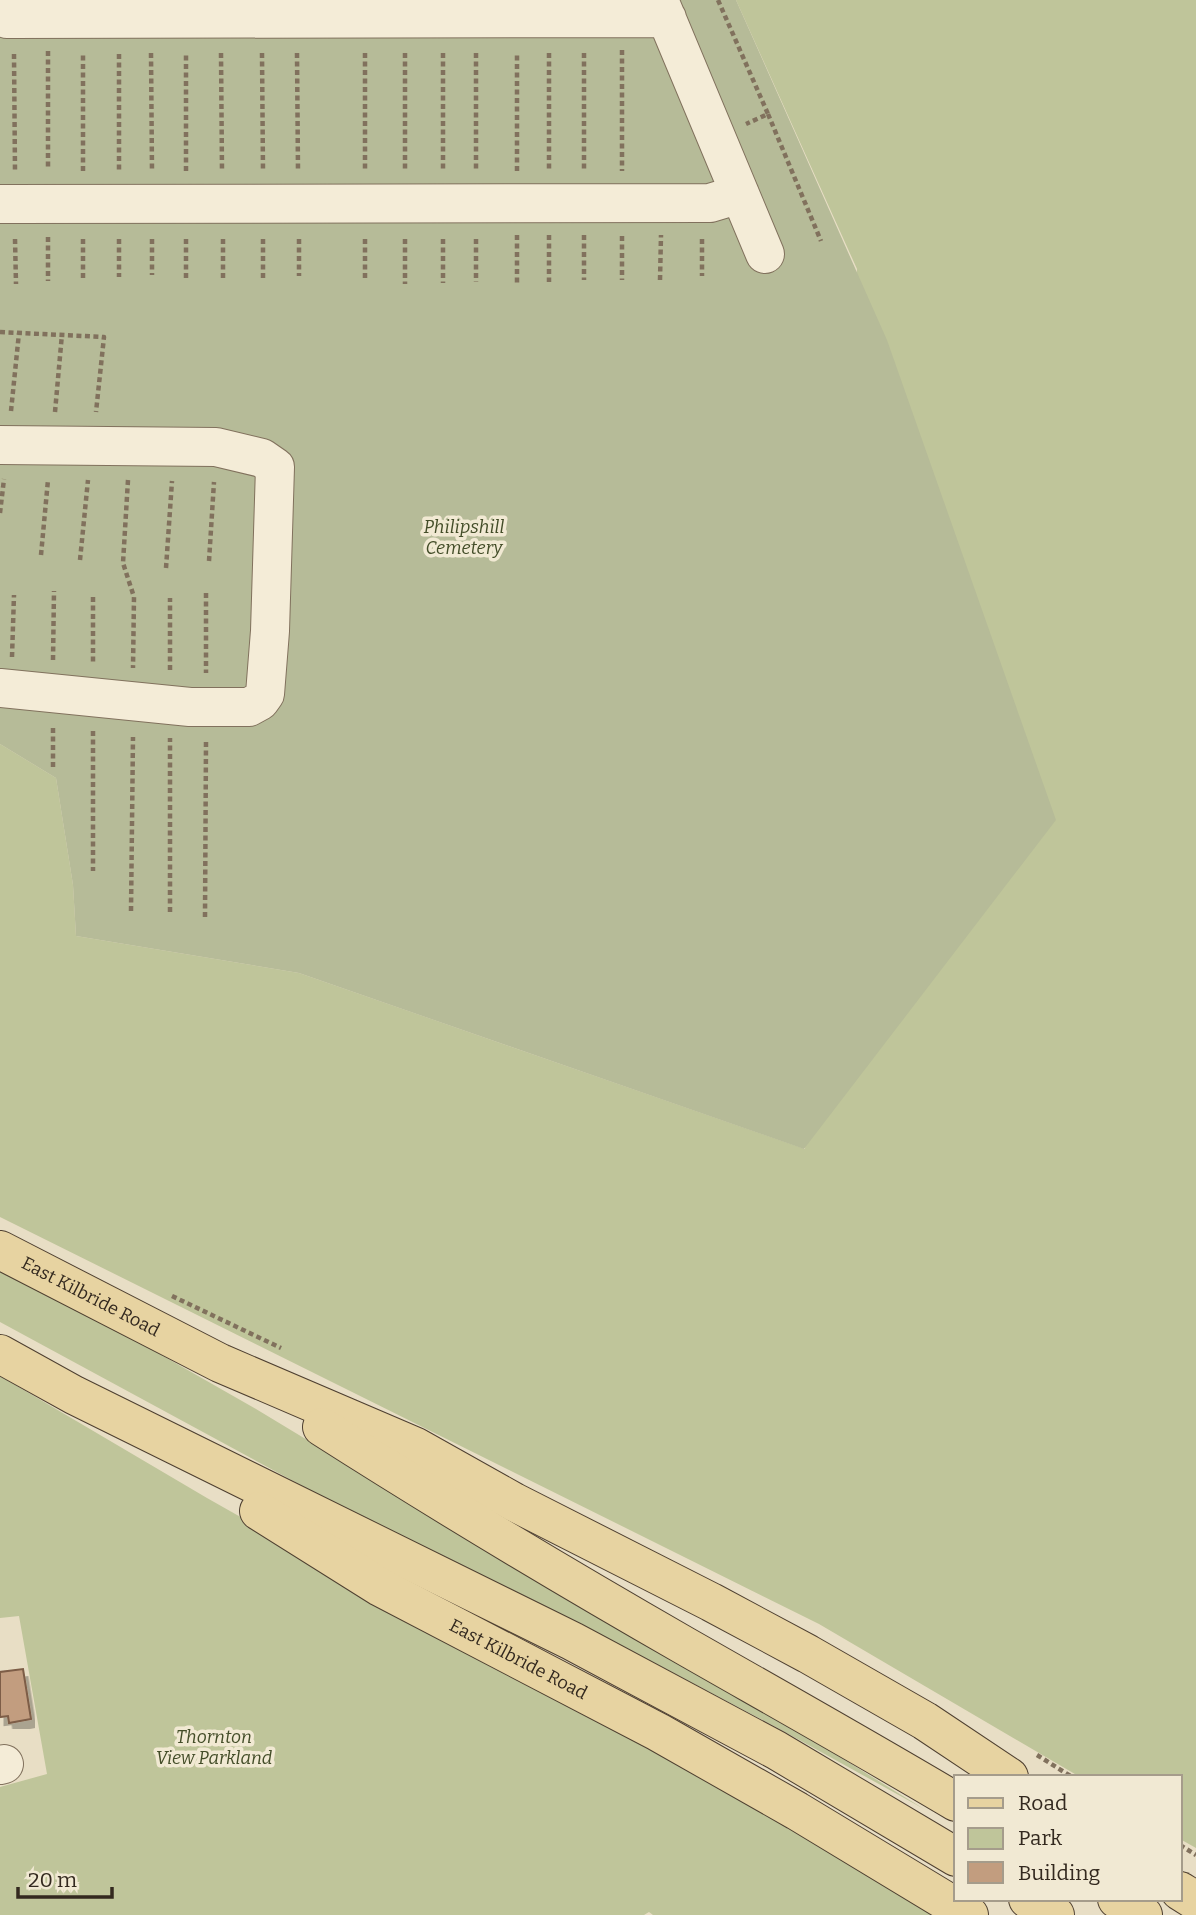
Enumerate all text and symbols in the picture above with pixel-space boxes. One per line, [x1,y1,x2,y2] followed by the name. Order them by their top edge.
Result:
[424,516,505,559] park label: Philipshill Cemetery
[18,1252,164,1341] street label: East Kilbride Road
[446,1614,591,1704] street label: East Kilbride Road
[156,1726,273,1769] park label: Thornton View Parkland
[954,1775,1182,1901] legend
[1018,1790,1067,1816] text: Road
[1018,1825,1062,1851] text: Park
[18,1856,112,1900] scale bar
[1018,1860,1101,1886] text: Building
[28,1867,77,1893] text: 20 m

